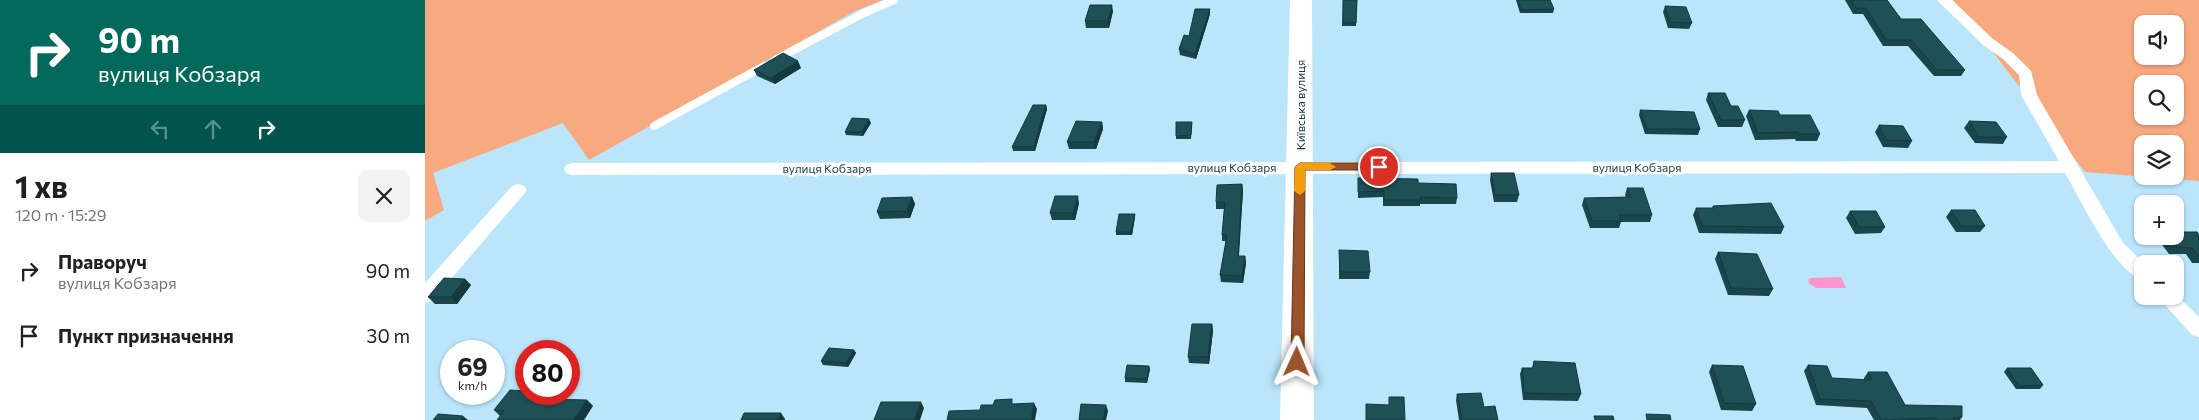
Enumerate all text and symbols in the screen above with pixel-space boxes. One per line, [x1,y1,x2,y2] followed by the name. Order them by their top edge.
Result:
[2134,15,2184,305] map controls
[2134,15,2184,65] button: sound
[98,17,180,60] text: 90 m
[15,20,80,85] icon: right
[98,60,261,87] text: вулиця Кобзаря
[1293,60,1307,150] street label: Київська вулиця
[2134,75,2184,125] button: search
[146,115,174,143] icon: left
[199,115,227,143] icon: ahead
[252,115,280,143] icon: right
[2134,135,2184,185] button: layers
[1358,146,1400,188] pin
[1365,153,1393,181] icon: arrive
[1188,160,1276,174] street label: вулиця Кобзаря
[1593,160,1681,174] street label: вулиця Кобзаря
[783,161,871,175] street label: вулиця Кобзаря
[15,167,68,204] text: 1 хв
[358,170,410,222] button: close
[2134,195,2184,245] button: +
[15,205,106,224] text: 120 m · 15:29
[58,250,147,273] text: Праворуч
[2134,255,2184,305] button: −
[15,257,43,285] icon: right
[366,259,410,282] text: 90 m
[58,273,177,292] text: вулиця Кобзаря
[15,322,43,350] icon: arrive
[58,324,234,347] text: Пункт призначення
[367,324,410,347] text: 30 m
[1270,335,1322,387] position arrow
[515,340,580,405] speed limit sign: 80
[457,351,488,381] text: 69
[458,378,487,392] text: km/h

